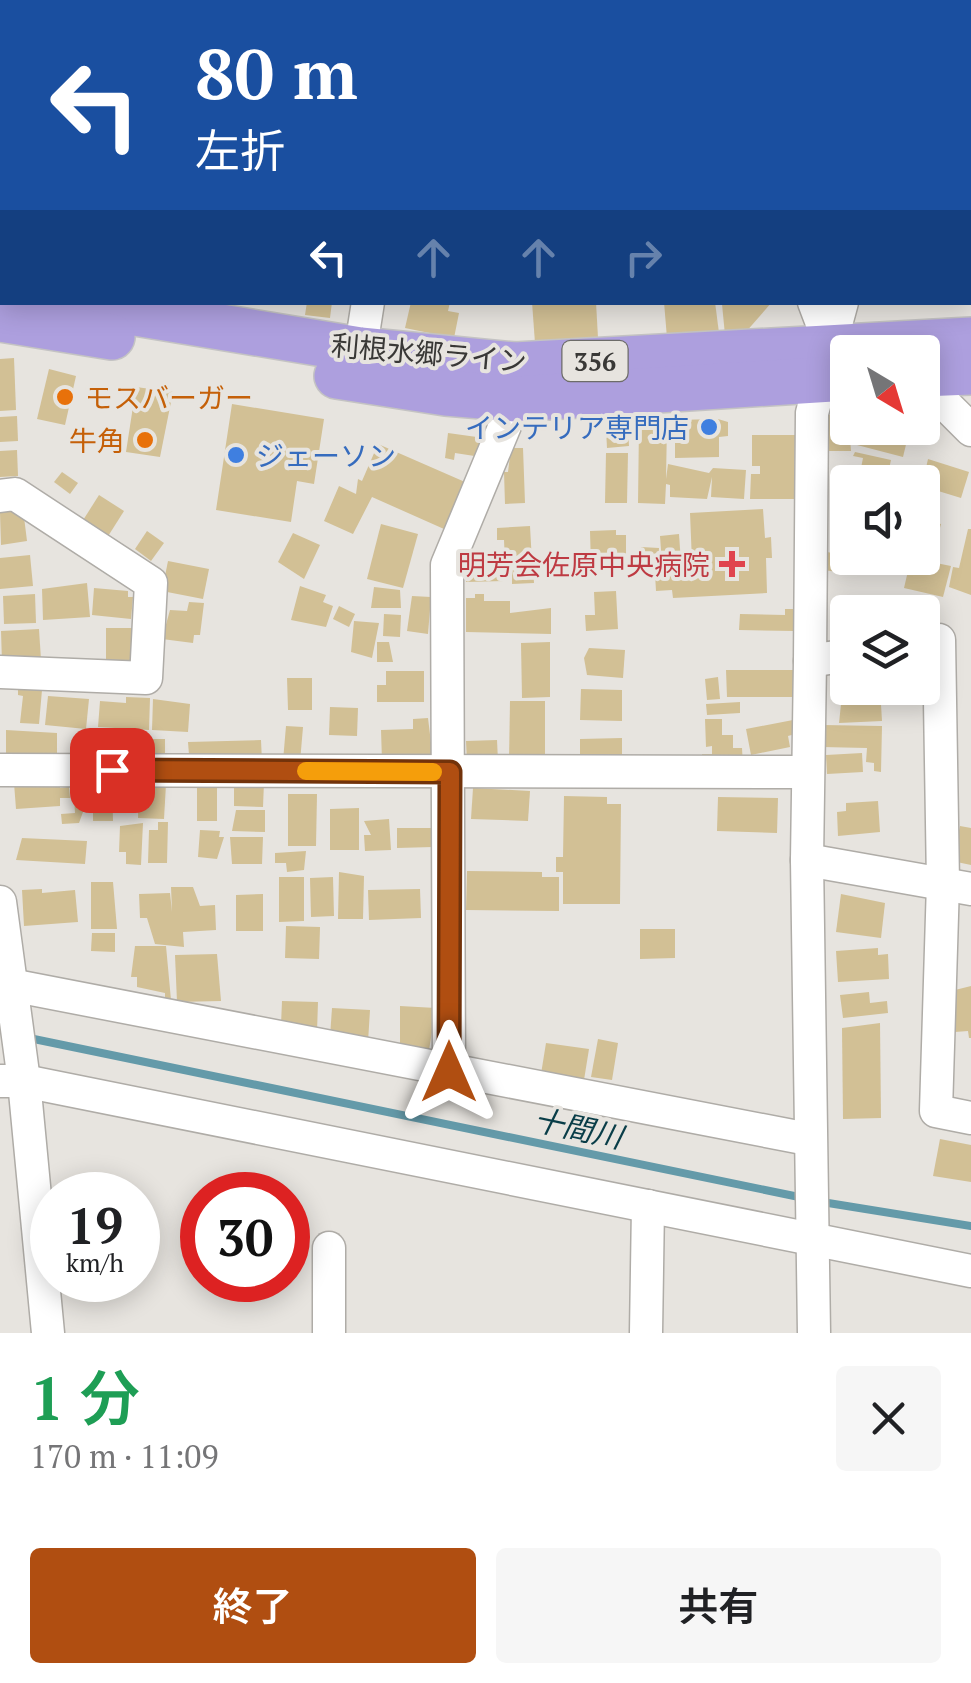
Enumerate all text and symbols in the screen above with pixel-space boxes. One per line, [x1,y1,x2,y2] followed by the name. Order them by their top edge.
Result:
[195,26,358,119] text: 80 m
[30,40,160,170] icon: left
[195,120,285,180] text: 左折
[301,230,356,285] icon: left
[406,230,461,285] icon: ahead
[511,230,566,285] icon: ahead
[616,230,671,285] icon: right
[330,326,528,380] street label: 利根水郷ライン
[830,335,940,445] north arrow
[830,335,940,705] map controls
[562,341,628,381] road number: 356
[85,379,253,416] place label: モスバーガー
[54,386,76,408] marker: モスバーガー
[465,409,689,446] place label: インテリア専門店
[698,416,720,438] marker: インテリア専門店
[69,422,125,459] place label: 牛角
[134,429,156,451] marker: 牛角
[256,437,396,474] place label: ジェーソン
[225,444,247,466] marker: ジェーソン
[830,465,940,575] button: sound
[458,546,710,583] place label: 明芳会佐原中央病院
[719,551,745,577] marker: 明芳会佐原中央病院
[830,595,940,705] button: layers
[70,728,155,813] pin
[85,743,140,798] icon: arrive
[397,1020,501,1124] position arrow
[530,1099,629,1158] water label: 十間川
[180,1172,310,1302] speed limit sign: 30
[67,1192,123,1258] text: 19
[66,1246,124,1279] text: km/h
[30,1358,140,1437] text: 1 分
[836,1366,941,1471] button: close
[30,1435,218,1477] text: 170 m · 11:09
[30,1548,476,1663] button: 終了
[496,1548,941,1663] button: 共有

